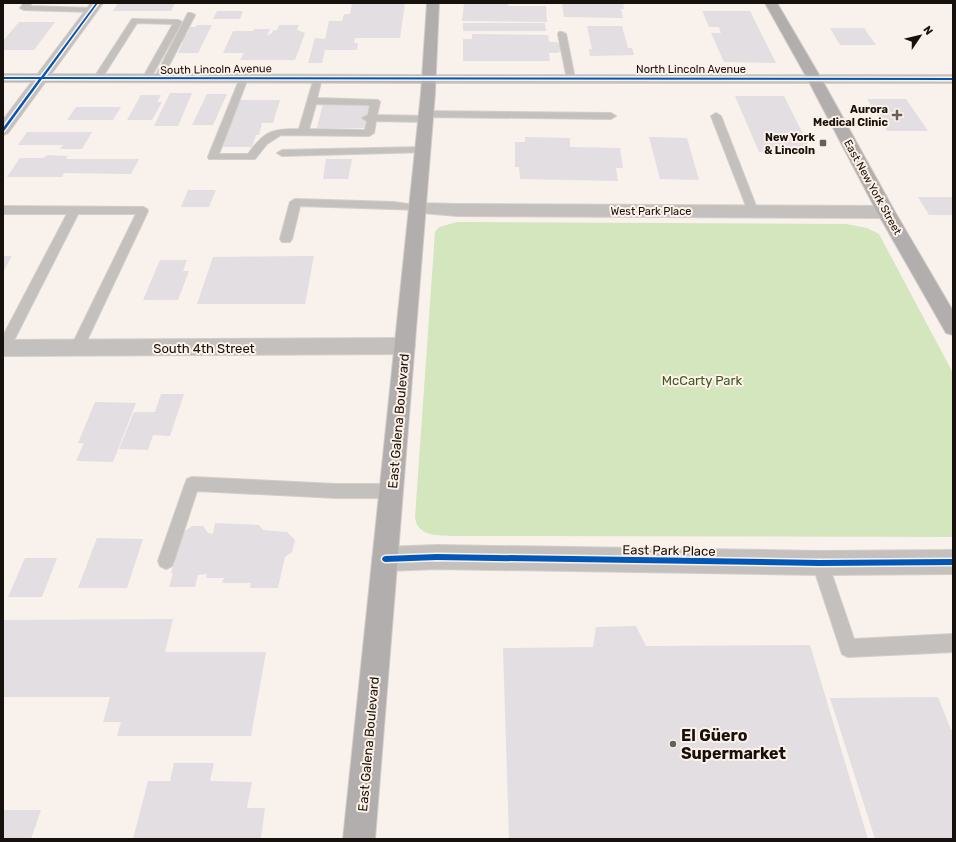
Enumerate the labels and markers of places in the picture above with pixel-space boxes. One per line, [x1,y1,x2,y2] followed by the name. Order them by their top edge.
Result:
[813,103,889,129] place label: Aurora Medical Clinic
[891,109,903,121] marker: Aurora Medical Clinic
[764,131,816,157] place label: New York & Lincoln
[818,138,828,148] marker: New York & Lincoln
[681,726,787,763] place label: El Güero Supermarket
[668,739,678,749] marker: El Güero Supermarket

